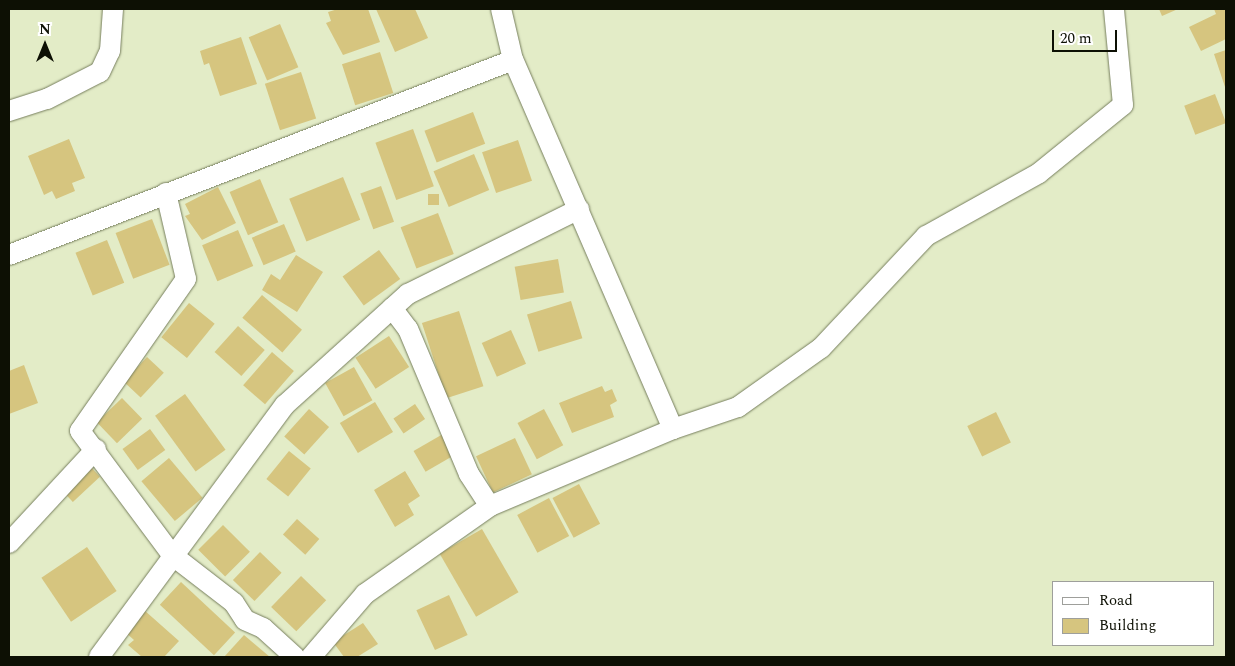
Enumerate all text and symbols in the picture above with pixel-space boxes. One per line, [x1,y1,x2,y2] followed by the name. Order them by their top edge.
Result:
[39,19,51,40] text: N
[20,20,70,70] north arrow
[1055,20,1120,52] scale bar
[1060,27,1092,50] text: 20 m
[1052,581,1215,646] legend
[1099,589,1133,612] text: Road
[1099,614,1156,637] text: Building

